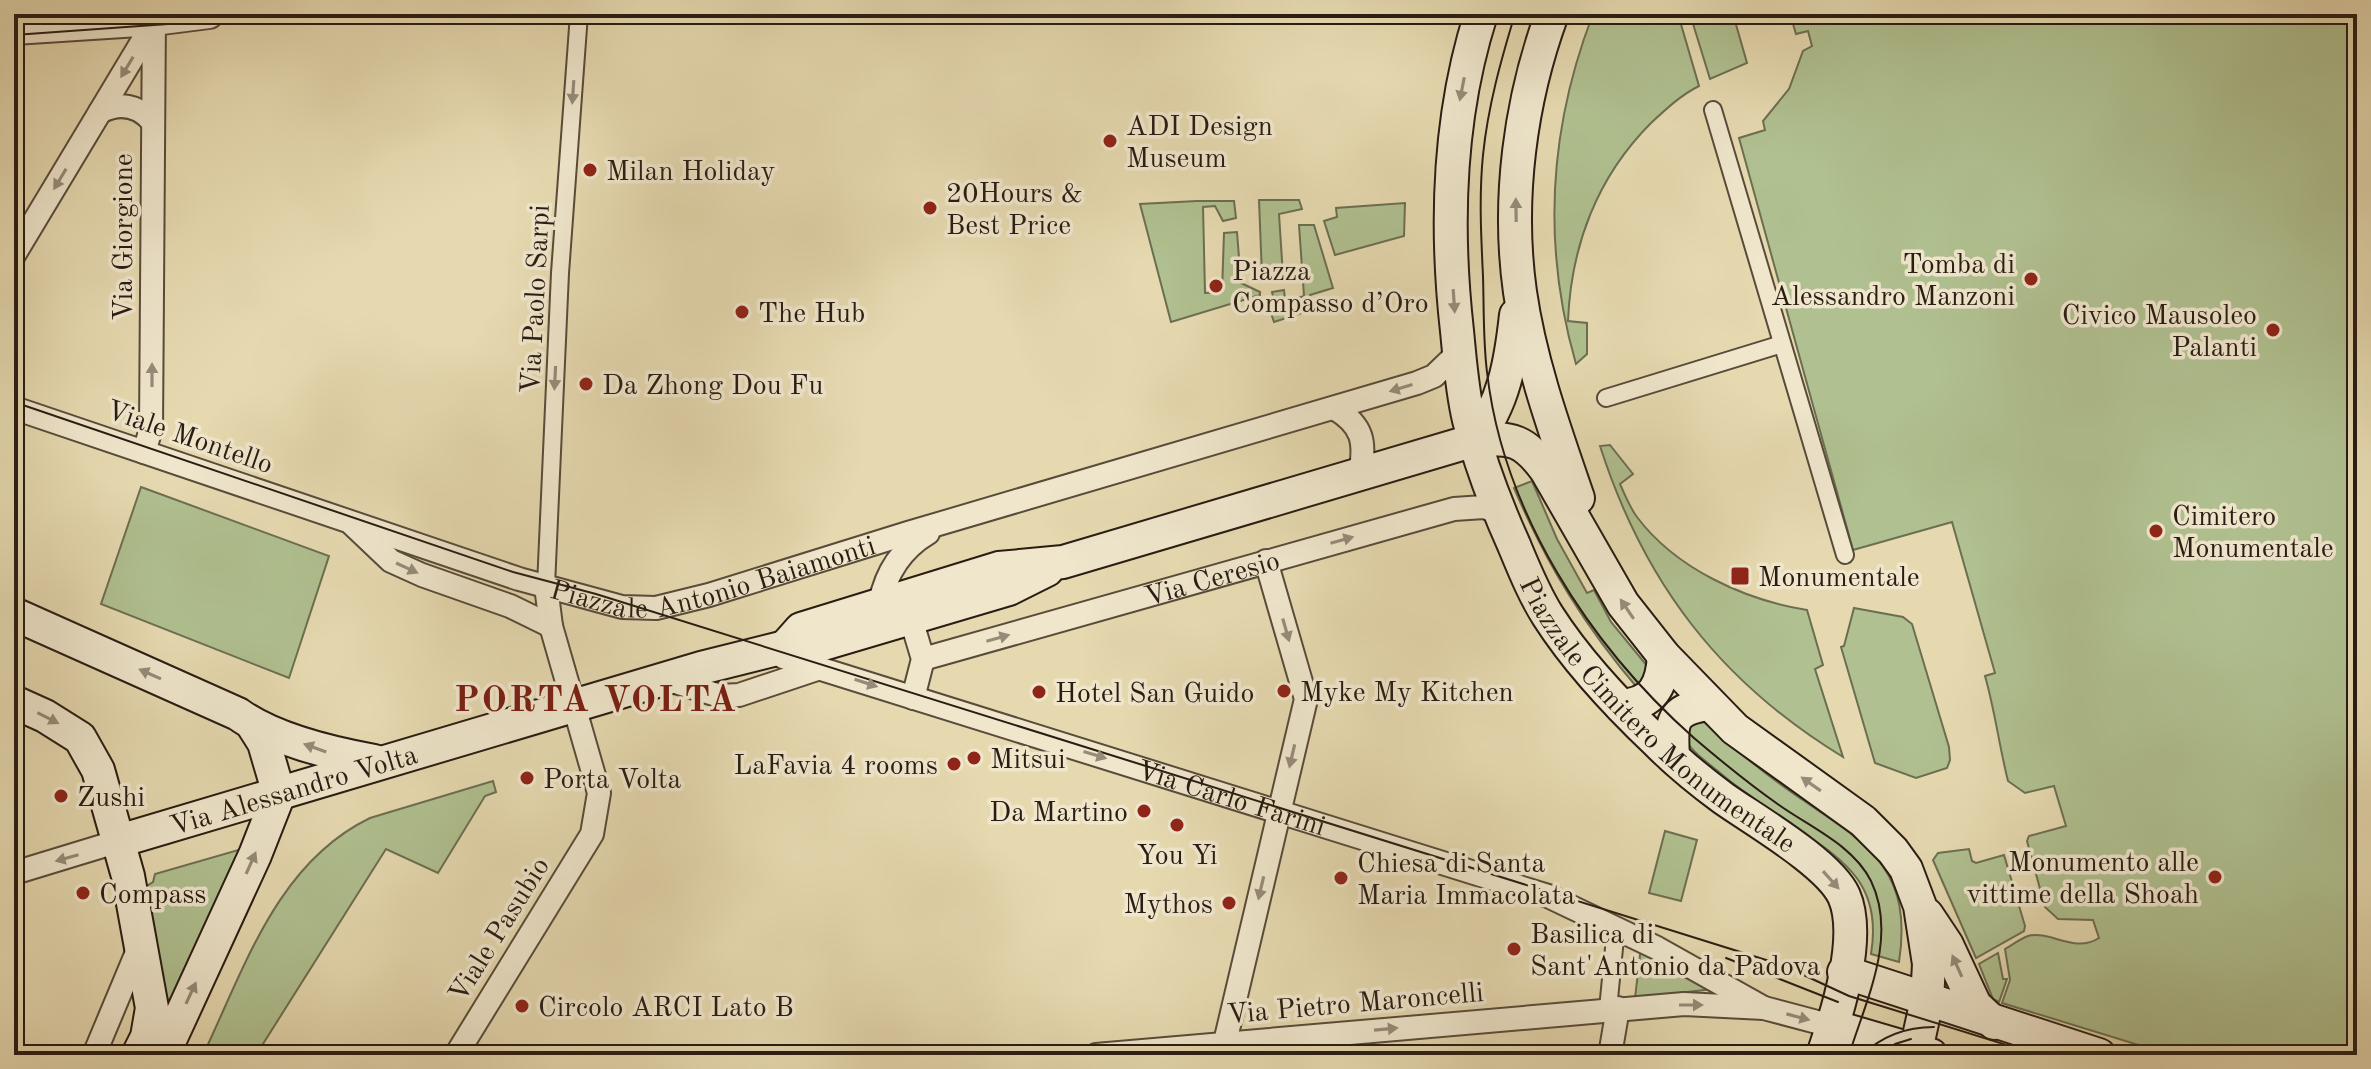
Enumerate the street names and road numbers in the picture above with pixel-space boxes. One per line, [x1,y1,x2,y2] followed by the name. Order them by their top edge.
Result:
[111,153,139,321] street label: Via Giorgione
[518,204,556,394] street label: Via Paolo Sarpi
[102,397,276,480] street label: Viale Montello
[547,533,879,625] street label: Piazzale Antonio Baiamonti
[1142,548,1283,613] street label: Via Ceresio
[1513,574,1800,859] street label: Piazzale Cimitero Monumentale
[167,742,421,842] street label: Via Alessandro Volta
[1133,757,1328,843] street label: Via Carlo Farini
[445,853,556,1008] street label: Viale Pasubio
[1226,980,1485,1030] street label: Via Pietro Maroncelli

